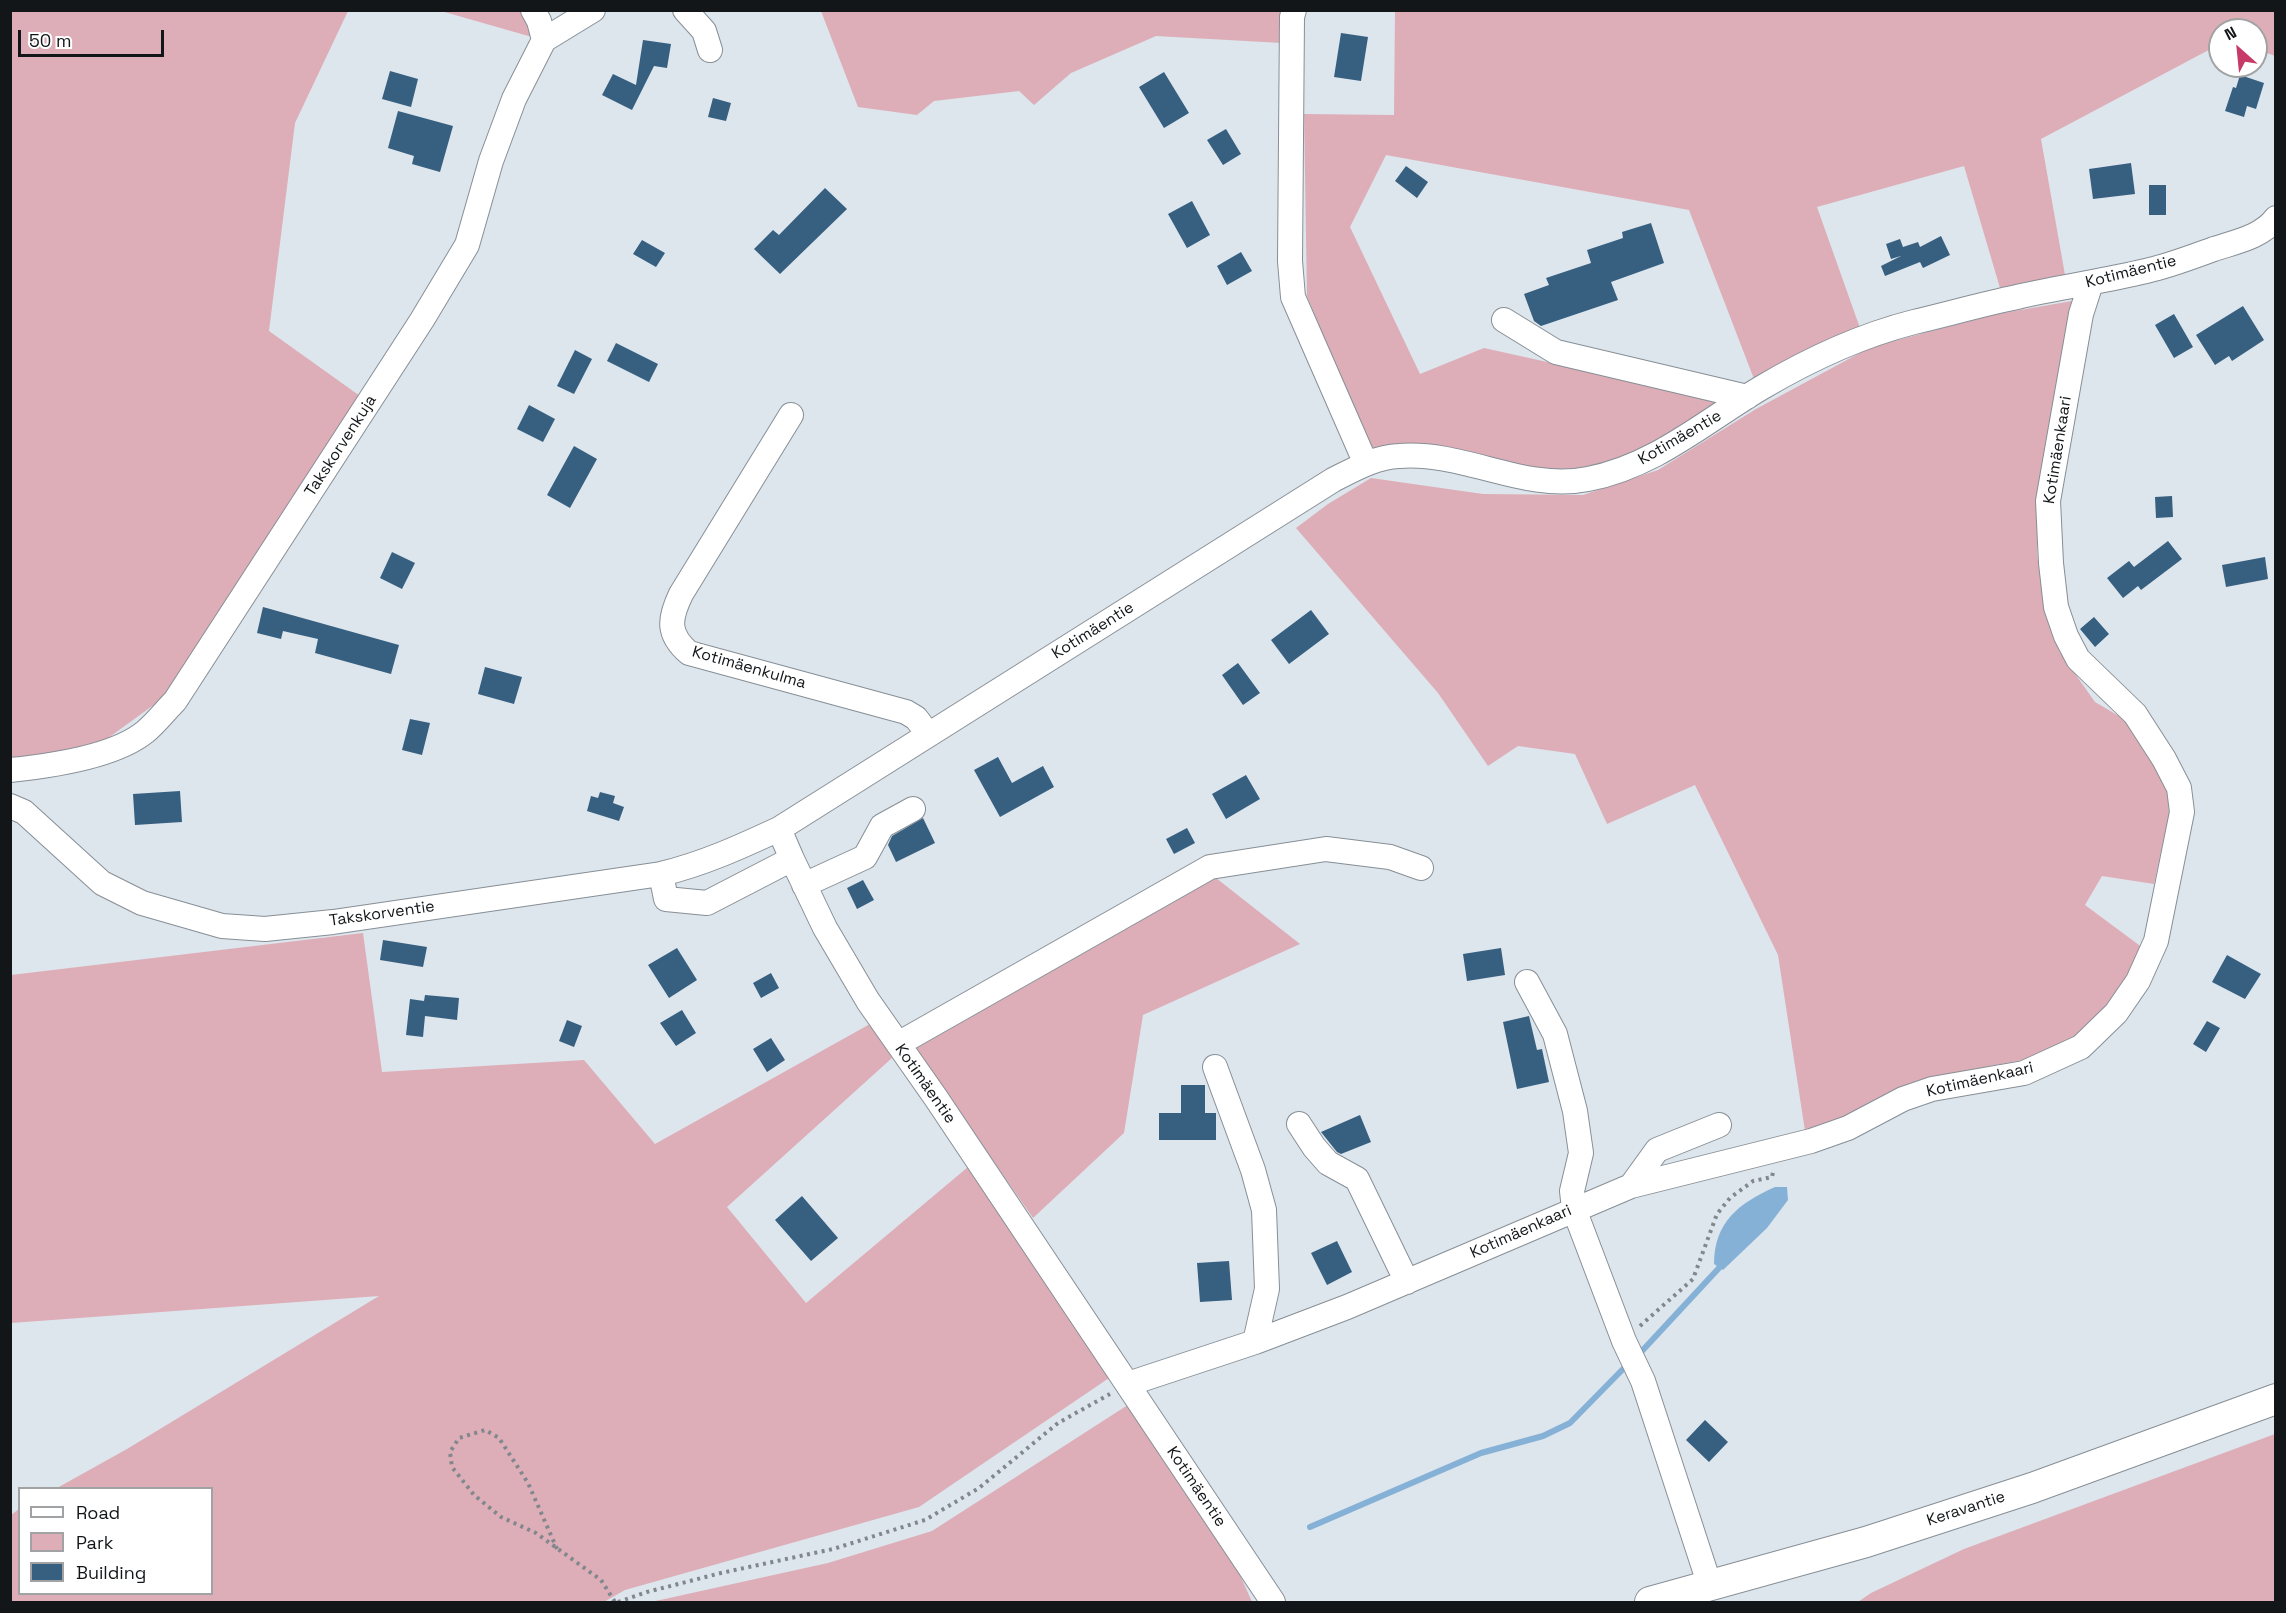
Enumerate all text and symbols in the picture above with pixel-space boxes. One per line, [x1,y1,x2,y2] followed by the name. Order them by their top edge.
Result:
[21,18,166,56] scale bar
[2208,18,2268,78] north arrow
[2221,22,2240,45] text: N
[29,29,71,52] text: 50 m
[2084,251,2178,293] street label: Kotimäentie
[301,392,381,500] street label: Takskorvenkuja
[2040,395,2076,505] street label: Kotimäenkaari
[1635,406,1725,470] street label: Kotimäentie
[1049,598,1137,664] street label: Kotimäentie
[690,643,808,693] street label: Kotimäenkulma
[328,897,436,931] street label: Takskorventie
[891,1040,959,1128] street label: Kotimäentie
[1925,1058,2035,1102] street label: Kotimäenkaari
[1467,1201,1575,1263] street label: Kotimäenkaari
[1162,1443,1230,1531] street label: Kotimäentie
[18,1487,213,1595] legend
[1924,1487,2008,1531] street label: Keravantie
[76,1501,120,1524] text: Road
[76,1531,113,1554] text: Park
[76,1561,146,1584] text: Building

